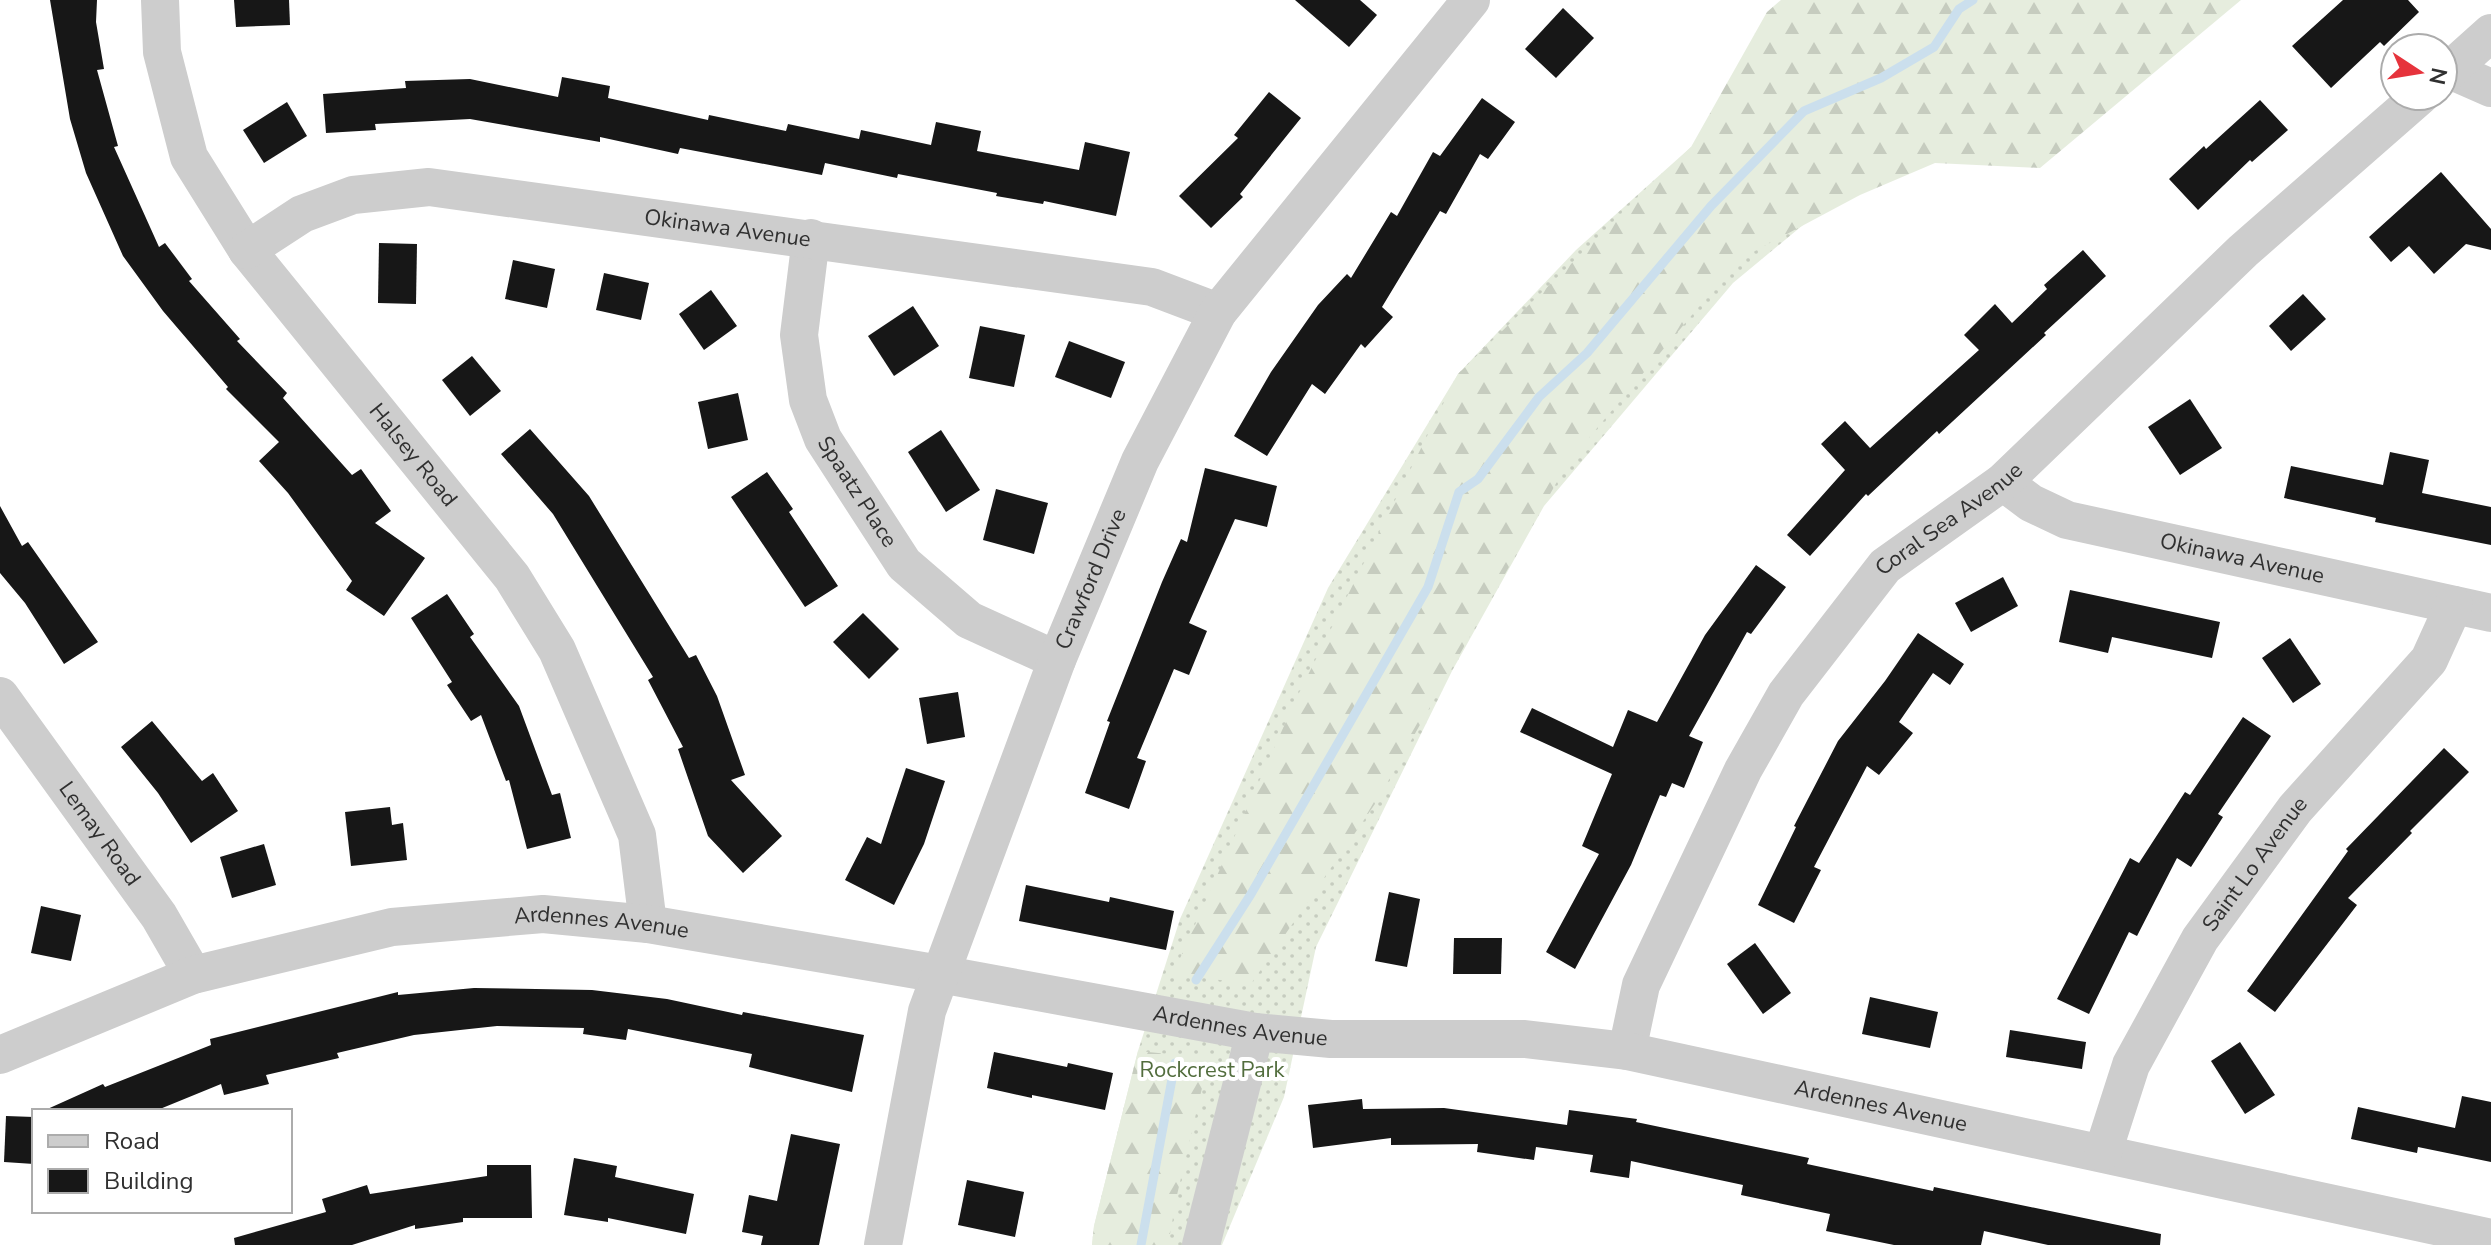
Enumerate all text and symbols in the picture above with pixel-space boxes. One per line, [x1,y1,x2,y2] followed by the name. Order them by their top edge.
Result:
[2379,32,2459,112] north arrow
[2421,65,2454,87] text: N
[643,202,813,255] street label: Okinawa Avenue
[362,397,464,513] street label: Halsey Road
[810,430,904,553] street label: Spaatz Place
[1868,456,2029,582] street label: Coral Sea Avenue
[1048,504,1134,654] street label: Crawford Drive
[2157,526,2327,591] street label: Okinawa Avenue
[52,775,148,892] street label: Lemay Road
[2195,790,2314,938] street label: Saint Lo Avenue
[513,899,691,946] street label: Ardennes Avenue
[1151,999,1329,1054] street label: Ardennes Avenue
[1140,1055,1285,1085] park label: Rockcrest Park
[1792,1073,1970,1139] street label: Ardennes Avenue
[32,1109,292,1213] legend
[104,1125,160,1157] text: Road
[104,1165,194,1197] text: Building

